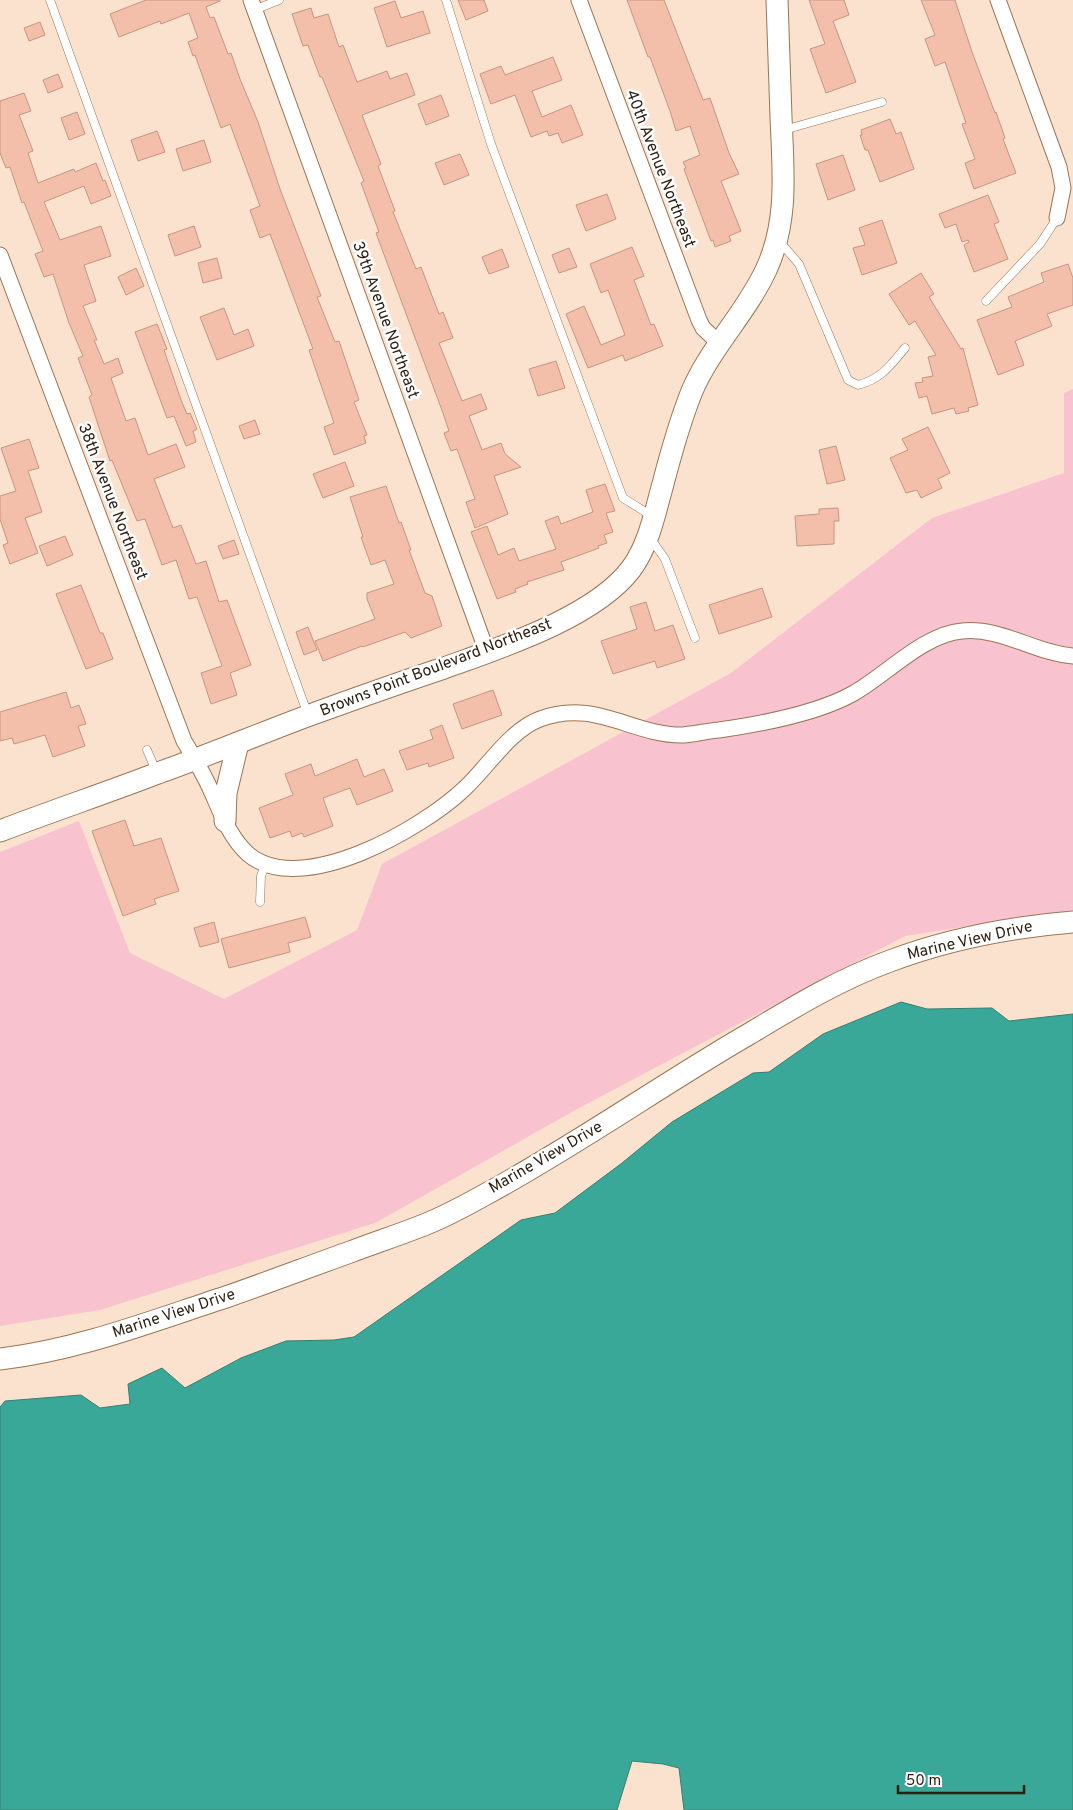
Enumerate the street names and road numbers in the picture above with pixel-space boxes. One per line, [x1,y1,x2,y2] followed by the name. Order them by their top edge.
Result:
[621,87,699,251] street label: 40th Avenue Northeast
[347,239,423,401] street label: 39th Avenue Northeast
[73,421,151,583] street label: 38th Avenue Northeast
[317,614,555,722] street label: Browns Point Boulevard Northeast
[905,917,1035,965] street label: Marine View Drive
[485,1117,607,1199] street label: Marine View Drive
[110,1285,238,1343] street label: Marine View Drive

